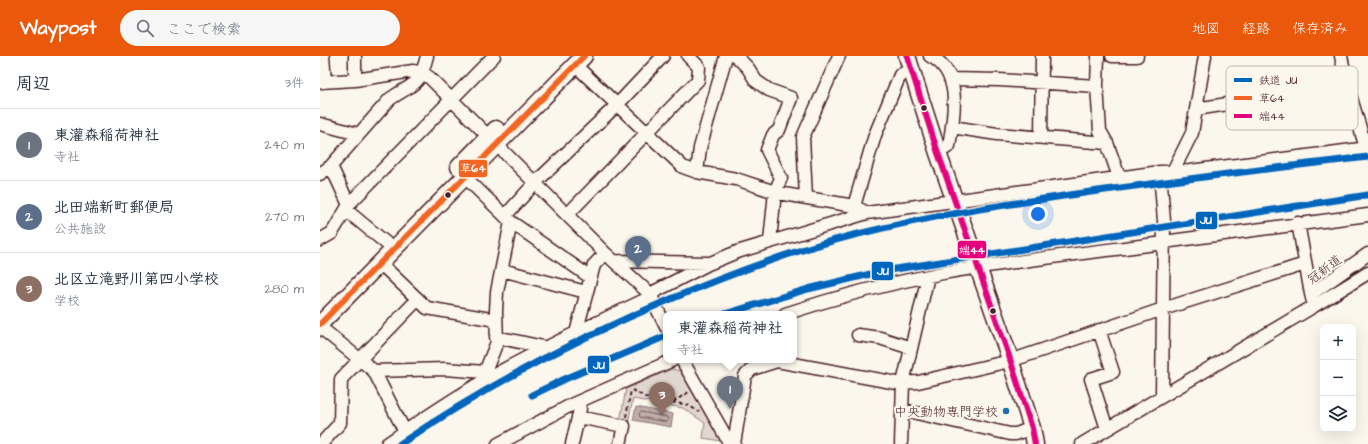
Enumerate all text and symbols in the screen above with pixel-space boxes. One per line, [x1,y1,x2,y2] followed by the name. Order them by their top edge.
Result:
[120,10,400,46] search box
[20,15,96,42] text: Waypost
[134,17,156,39] icon: search
[166,19,241,40] text: ここで検索
[1192,19,1220,39] text: 地図
[1242,19,1270,39] text: 経路
[1292,19,1348,39] text: 保存済み
[1226,66,1358,130] legend
[16,72,50,96] text: 周辺
[1259,73,1297,88] text: 鉄道 JU
[284,74,304,92] text: 3件
[1259,91,1285,106] text: 草64
[919,103,929,113] unlabelled marker
[1259,109,1285,124] text: 端44
[54,125,159,146] text: 東灌森稲荷神社
[28,136,30,154] text: 1
[264,136,304,154] text: 240 m
[54,148,80,166] text: 寺社
[458,159,488,178] line badge: 草64
[460,161,486,176] text: 草64
[443,190,453,200] unlabelled marker
[54,197,174,218] text: 北田端新町郵便局
[1028,204,1048,224] your location
[25,208,33,226] text: 2
[265,208,304,226] text: 270 m
[1195,211,1218,230] line badge: JU
[1199,213,1212,228] text: JU
[54,220,106,238] text: 公共施設
[625,236,651,269] pin: 2
[957,240,987,259] line badge: 端44
[959,243,985,258] text: 端44
[1304,251,1346,289] street label: 冠新道
[871,261,894,281] line badge: JU
[876,264,889,279] text: JU
[54,269,219,290] text: 北区立滝野川第四小学校
[26,280,32,298] text: 3
[265,280,304,298] text: 280 m
[54,292,80,310] text: 学校
[988,306,998,316] unlabelled marker
[663,311,797,363] popup
[677,318,783,339] text: 東灌森稲荷神社
[1320,324,1356,432] map controls
[1320,324,1356,360] button: +
[677,341,704,359] text: 寺社
[587,355,610,374] line badge: JU
[592,358,605,373] text: JU
[1320,360,1356,396] button: −
[717,376,743,409] pin: 1
[649,382,675,415] pin: 3
[1320,396,1356,432] button: layers
[894,403,998,421] place label: 中央動物専門学校
[1001,406,1011,416] marker: 中央動物専門学校

